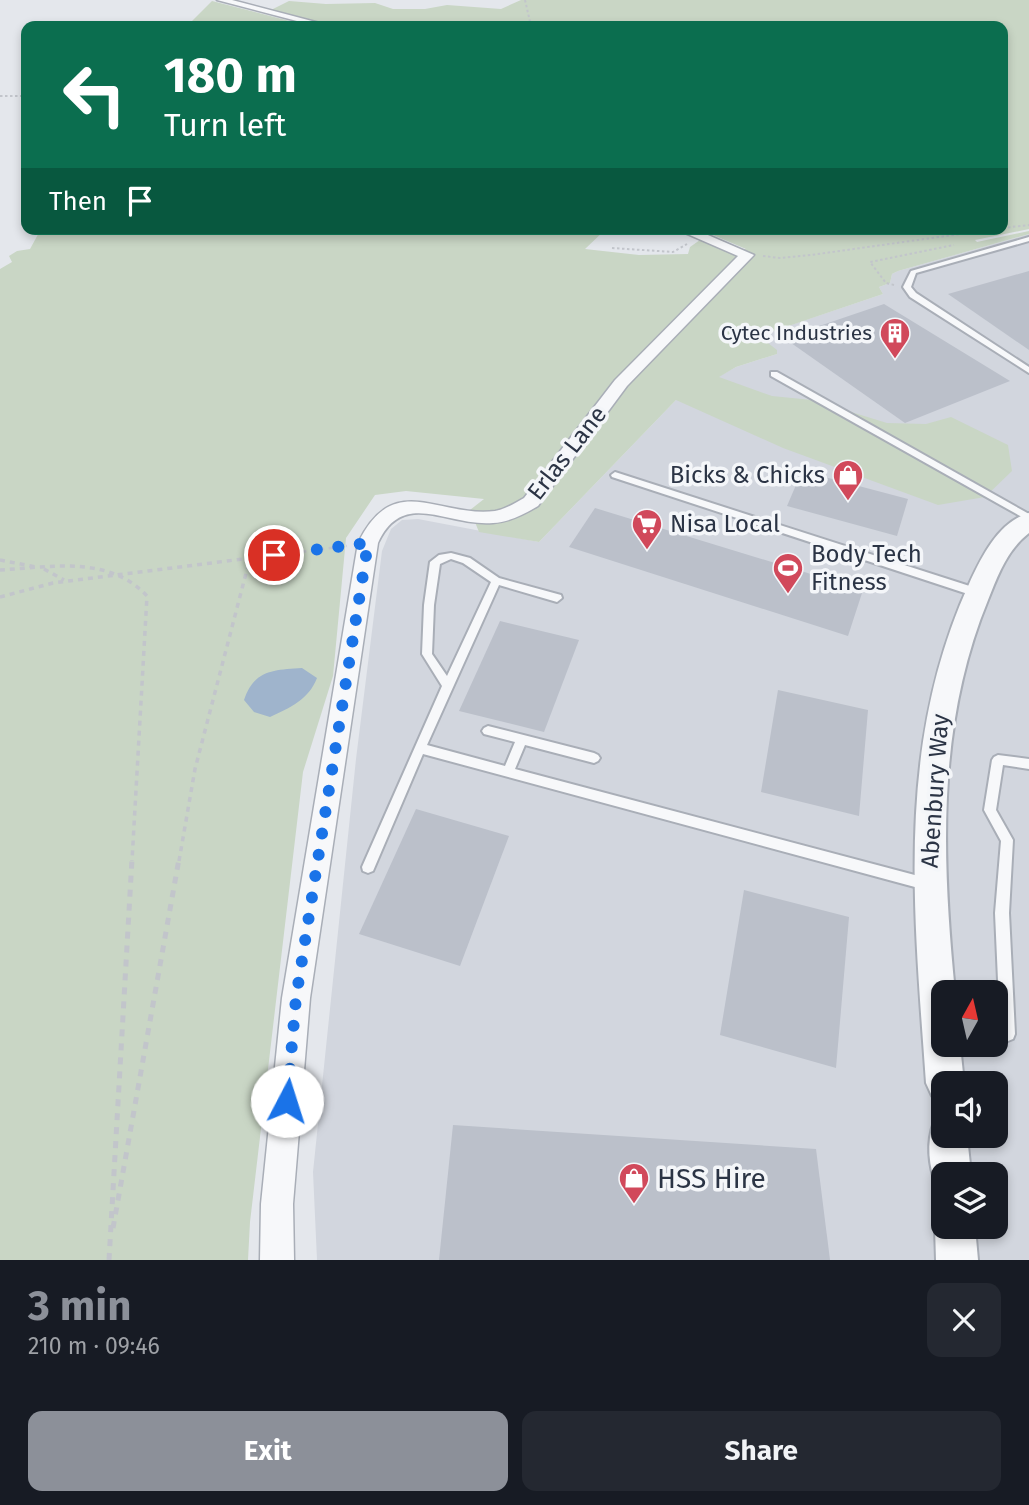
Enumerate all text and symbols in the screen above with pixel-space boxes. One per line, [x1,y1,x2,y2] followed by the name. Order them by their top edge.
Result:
[164,46,297,105] text: 180 m
[49,49,140,140] icon: left
[164,106,286,144] text: Turn left
[121,182,159,220] icon: arrive
[49,186,107,217] text: Then
[878,316,912,360] building icon: Cytec Industries
[721,320,872,346] place label: Cytec Industries
[522,401,612,505] street label: Erlas Lane
[831,458,865,502] shop icon: Bicks & Chicks
[670,461,825,489] place label: Bicks & Chicks
[630,507,664,551] supermarket icon: Nisa Local
[670,510,780,538] place label: Nisa Local
[244,525,304,585] pin
[255,536,293,574] icon: arrive
[811,540,922,596] place label: Body Tech Fitness
[771,551,805,595] sports icon: Body Tech Fitness
[916,713,954,869] street label: Abenbury Way
[931,980,1008,1057] north arrow
[931,980,1008,1239] map controls
[250,1064,324,1138] position arrow
[931,1071,1008,1148] button: sound
[617,1161,651,1205] shop icon: HSS Hire
[657,1162,766,1195] place label: HSS Hire
[931,1162,1008,1239] button: layers
[28,1281,131,1331] text: 3 min
[927,1283,1001,1357] button: close
[28,1332,160,1360] text: 210 m · 09:46
[28,1411,508,1491] button: Exit
[522,1411,1001,1491] button: Share

